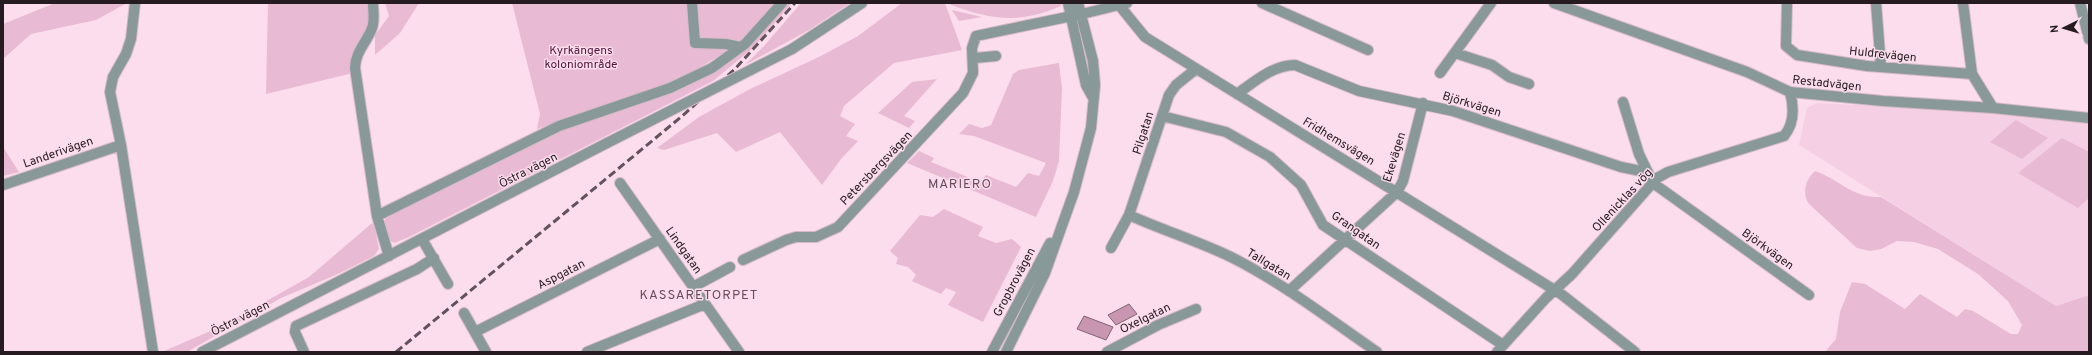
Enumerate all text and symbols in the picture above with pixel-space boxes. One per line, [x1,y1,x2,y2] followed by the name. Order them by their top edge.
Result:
[2044,8,2084,48] north arrow
[2048,24,2062,33] text: N
[544,43,618,73] park label: Kyrkängens koloniområde
[1848,43,1917,66] street label: Huldrevägen
[1792,72,1862,96] street label: Restadvägen
[1440,88,1503,121] street label: Björkvägen
[1129,110,1158,157] street label: Pilgatan
[1299,114,1378,170] street label: Fridhemsvägen
[837,128,916,209] street label: Petersbergsvägen
[1380,130,1410,184] street label: Ekevägen
[21,133,96,172] street label: Landerivägen
[496,149,561,193] street label: Östra vägen
[1589,165,1656,236] street label: Ollenicklas vög
[928,177,992,193] district label: MARIERO
[1328,208,1383,254] street label: Grangatan
[661,224,705,277] street label: Lindgatan
[1738,225,1797,274] street label: Björkvägen
[990,245,1040,320] street label: Gropbrovägen
[1243,245,1294,284] street label: Tallgatan
[535,256,588,294] street label: Aspgatan
[640,288,758,304] district label: KASSARETORPET
[208,297,273,341] street label: Östra vägen
[1117,300,1173,338] street label: Oxelgatan

